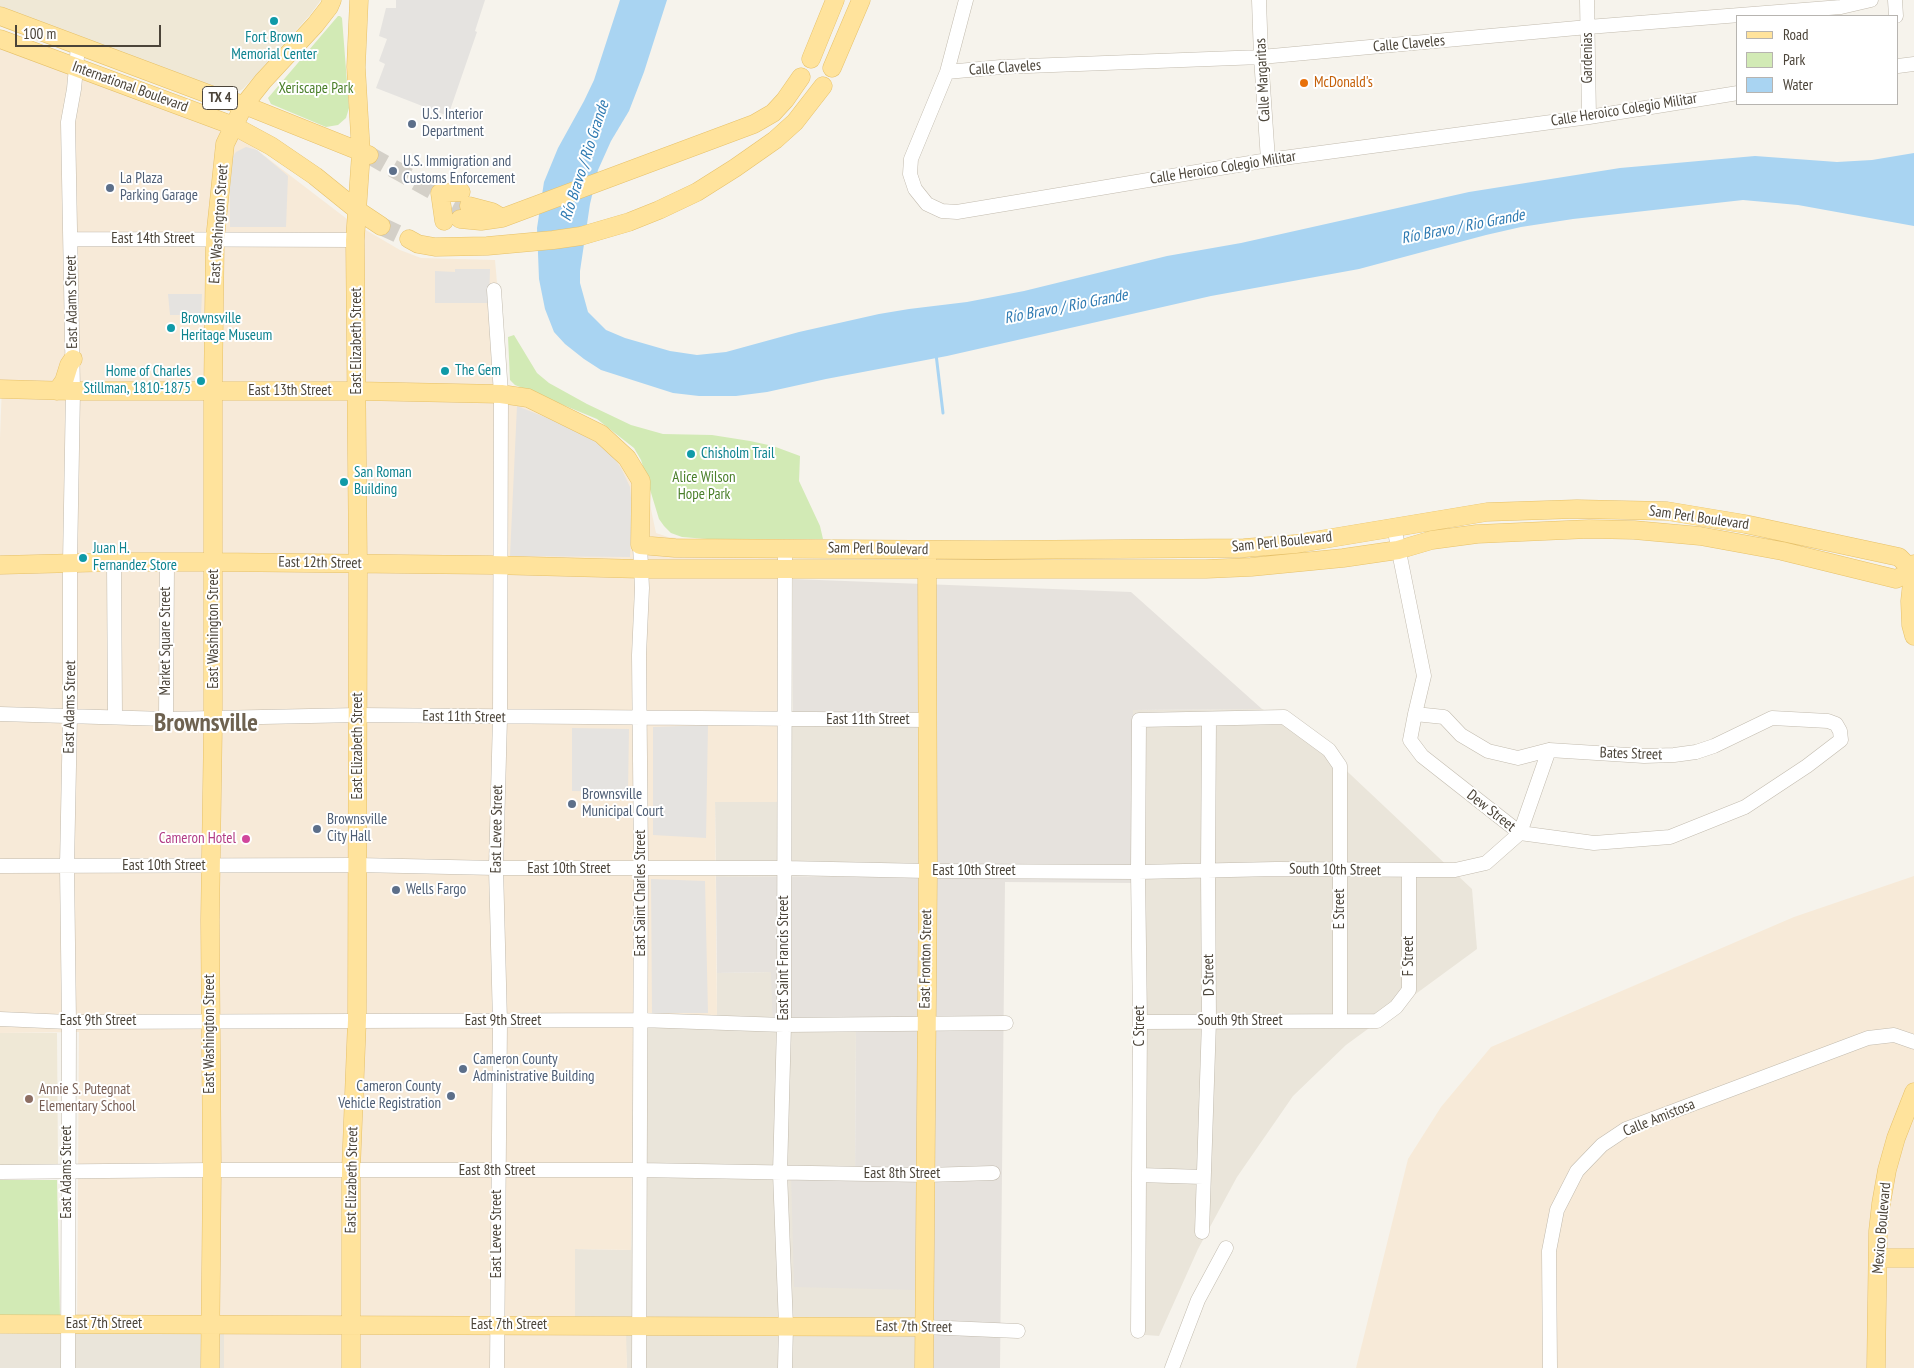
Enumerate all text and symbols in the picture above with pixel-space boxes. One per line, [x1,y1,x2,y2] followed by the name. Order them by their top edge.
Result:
[18,15,164,47] scale bar
[268,15,280,27] marker: Fort Brown Memorial Center
[1736,15,1899,105] legend
[23,24,56,43] text: 100 m
[1783,25,1809,44] text: Road
[231,29,317,64] place label: Fort Brown Memorial Center
[1372,32,1446,56] street label: Calle Claveles
[1579,32,1597,84] street label: Gardenias
[1252,38,1274,122] street label: Calle Margaritas
[1783,50,1805,69] text: Park
[968,57,1042,79] street label: Calle Claveles
[70,58,190,116] street label: International Boulevard
[1314,74,1373,92] place label: McDonald's
[1783,75,1813,94] text: Water
[1298,77,1310,89] marker: McDonald's
[278,80,354,98] park label: Xeriscape Park
[202,86,238,110] road number: TX 4
[1550,90,1698,130] street label: Calle Heroico Colegio Militar
[557,99,613,223] water label: Río Bravo / Rio Grande
[422,106,484,141] place label: U.S. Interior Department
[406,118,418,130] marker: U.S. Interior Department
[1149,148,1297,188] street label: Calle Heroico Colegio Militar
[403,153,515,188] place label: U.S. Immigration and Customs Enforcement
[206,164,232,284] street label: East Washington Street
[387,165,399,177] marker: U.S. Immigration and Customs Enforcement
[120,170,198,205] place label: La Plaza Parking Garage
[104,182,116,194] marker: La Plaza Parking Garage
[1400,206,1526,248] water label: Río Bravo / Rio Grande
[111,230,195,248] street label: East 14th Street
[62,255,82,349] street label: East Adams Street
[1003,286,1129,328] water label: Río Bravo / Rio Grande
[348,287,366,395] street label: East Elizabeth Street
[181,310,272,345] place label: Brownsville Heritage Museum
[165,322,177,334] marker: Brownsville Heritage Museum
[455,362,501,380] place label: The Gem
[84,363,191,398] place label: Home of Charles Stillman, 1810-1875
[439,365,451,377] marker: The Gem
[195,375,207,387] marker: Home of Charles Stillman, 1810-1875
[248,382,332,400] street label: East 13th Street
[701,445,775,463] place label: Chisholm Trail
[685,448,697,460] marker: Chisholm Trail
[354,464,412,499] place label: San Roman Building
[672,469,736,504] park label: Alice Wilson Hope Park
[338,476,350,488] marker: San Roman Building
[1648,502,1750,534] street label: Sam Perl Boulevard
[1231,528,1333,556] street label: Sam Perl Boulevard
[828,539,928,559] street label: Sam Perl Boulevard
[93,540,177,575] place label: Juan H. Fernandez Store
[77,552,89,564] marker: Juan H. Fernandez Store
[278,553,362,573] street label: East 12th Street
[205,569,223,689] street label: East Washington Street
[157,587,175,695] street label: Market Square Street
[60,660,80,754] street label: East Adams Street
[349,692,367,800] street label: East Elizabeth Street
[422,707,506,727] street label: East 11th Street
[154,709,258,739] district label: Brownsville
[826,711,910,729] street label: East 11th Street
[1599,744,1663,764] street label: Bates Street
[487,785,507,873] street label: East Levee Street
[582,786,664,821] place label: Brownsville Municipal Court
[1463,786,1519,836] street label: Dew Street
[566,798,578,810] marker: Brownsville Municipal Court
[327,811,387,846] place label: Brownsville City Hall
[311,823,323,835] marker: Brownsville City Hall
[159,830,236,848] place label: Cameron Hotel
[632,830,650,956] street label: East Saint Charles Street
[240,833,252,845] marker: Cameron Hotel
[122,857,206,875] street label: East 10th Street
[527,860,611,878] street label: East 10th Street
[1289,860,1381,880] street label: South 10th Street
[932,862,1016,880] street label: East 10th Street
[406,881,466,899] place label: Wells Fargo
[390,884,402,896] marker: Wells Fargo
[1331,889,1349,929] street label: E Street
[775,895,793,1021] street label: East Saint Francis Street
[916,909,936,1009] street label: East Fronton Street
[1400,936,1418,976] street label: F Street
[1200,954,1218,996] street label: D Street
[201,974,219,1094] street label: East Washington Street
[1131,1005,1149,1047] street label: C Street
[60,1012,136,1030] street label: East 9th Street
[465,1012,541,1030] street label: East 9th Street
[1197,1012,1283,1030] street label: South 9th Street
[473,1051,594,1086] place label: Cameron County Administrative Building
[457,1063,469,1075] marker: Cameron County Administrative Building
[338,1078,441,1113] place label: Cameron County Vehicle Registration
[39,1081,136,1116] place label: Annie S. Putegnat Elementary School
[445,1090,457,1102] marker: Cameron County Vehicle Registration
[23,1093,35,1105] marker: Annie S. Putegnat Elementary School
[1620,1095,1698,1141] street label: Calle Amistosa
[58,1125,76,1219] street label: East Adams Street
[342,1126,362,1234] street label: East Elizabeth Street
[459,1162,535,1180] street label: East 8th Street
[864,1165,940,1183] street label: East 8th Street
[1869,1182,1895,1274] street label: Mexico Boulevard
[488,1190,506,1278] street label: East Levee Street
[66,1315,142,1333] street label: East 7th Street
[471,1316,547,1334] street label: East 7th Street
[876,1317,952,1337] street label: East 7th Street

